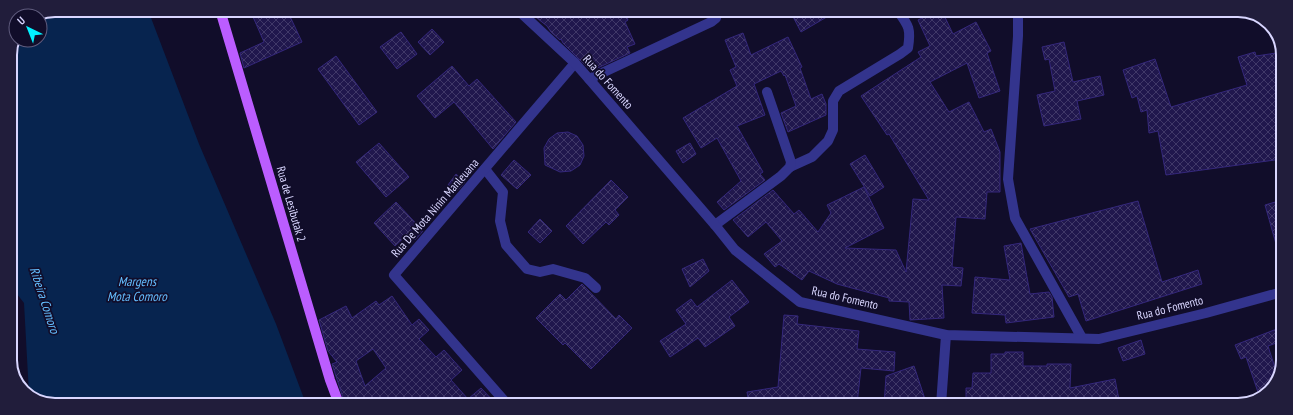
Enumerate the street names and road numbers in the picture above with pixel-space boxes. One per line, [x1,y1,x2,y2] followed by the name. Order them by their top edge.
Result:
[580,51,637,112] street label: Rua do Fomento
[388,155,482,260] street label: Rua De Mota Ninin Manleuana
[274,164,309,243] street label: Rua de Lesibutak 2
[810,283,880,312] street label: Rua do Fomento
[1135,292,1205,323] street label: Rua do Fomento

